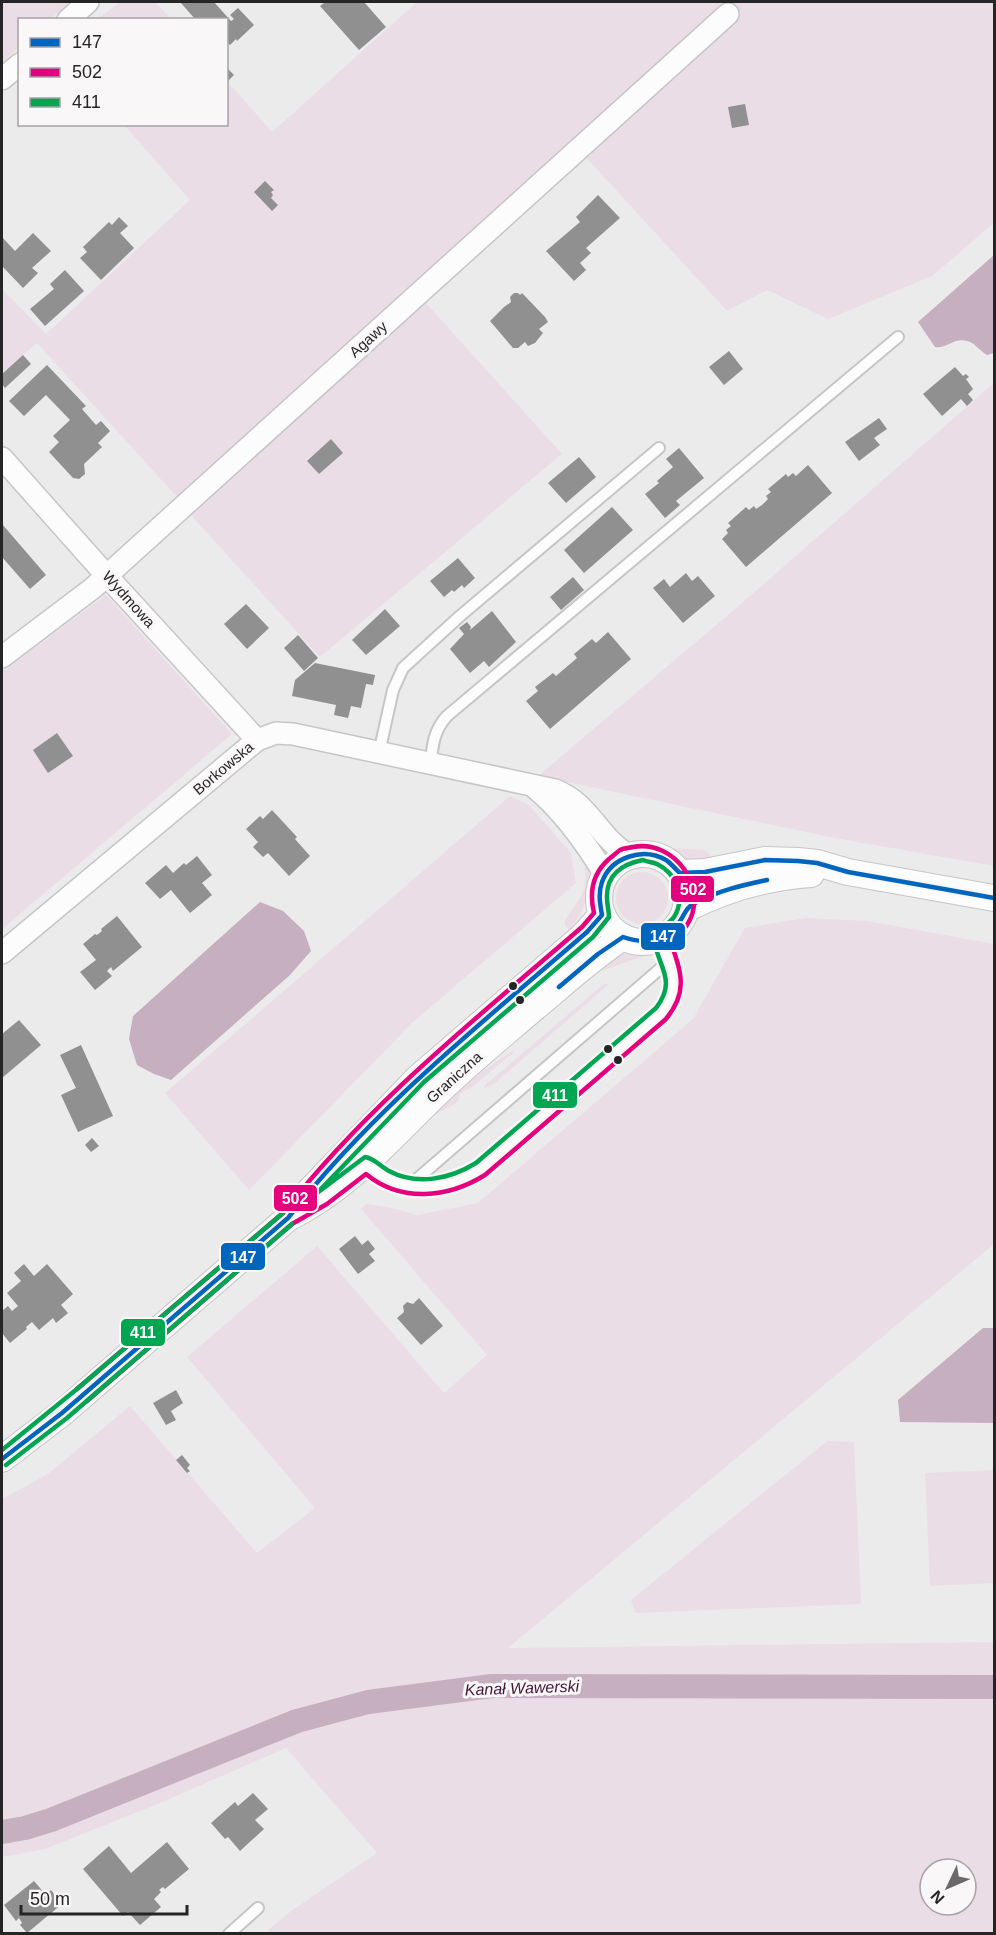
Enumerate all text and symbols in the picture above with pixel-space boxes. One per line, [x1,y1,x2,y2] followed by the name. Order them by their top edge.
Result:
[18,18,228,126] legend
[72,32,102,52] text: 147
[72,62,102,82] text: 502
[72,92,101,112] text: 411
[346,317,391,360] street label: Agawy
[99,567,159,631] street label: Wydmowa
[189,737,257,798] street label: Borkowska
[670,875,715,903] line badge: 502
[680,881,706,898] text: 502
[640,922,686,951] line badge: 147
[650,928,676,945] text: 147
[507,980,519,992] unlabelled marker
[514,994,526,1006] unlabelled marker
[602,1043,614,1055] unlabelled marker
[423,1047,486,1106] street label: Graniczna
[612,1054,624,1066] unlabelled marker
[532,1081,578,1109] line badge: 411
[542,1087,568,1104] text: 411
[273,1184,318,1212] line badge: 502
[282,1190,308,1207] text: 502
[220,1242,266,1271] line badge: 147
[230,1249,256,1266] text: 147
[120,1318,166,1347] line badge: 411
[130,1324,156,1341] text: 411
[465,1677,580,1698] water label: Kanał Wawerski
[918,1857,978,1917] north arrow
[21,1878,188,1916] scale bar
[927,1887,948,1907] text: N
[30,1889,70,1909] text: 50 m

